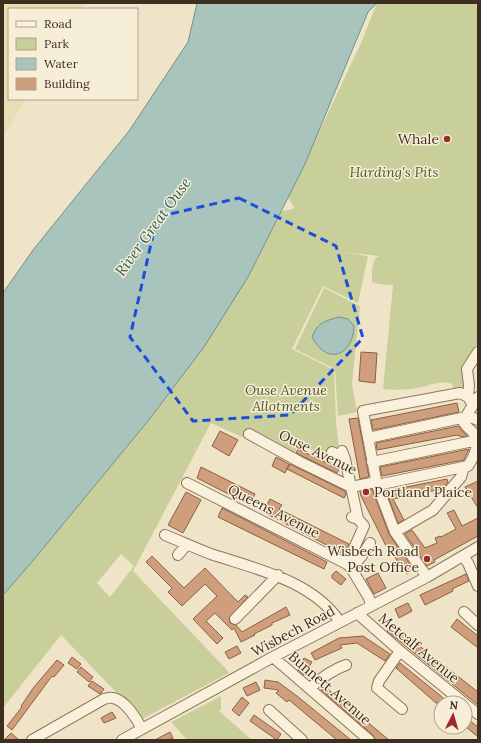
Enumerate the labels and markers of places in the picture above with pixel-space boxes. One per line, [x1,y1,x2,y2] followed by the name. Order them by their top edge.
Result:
[398,130,439,148] place label: Whale
[442,134,452,144] marker: Whale
[374,483,472,501] place label: Portland Plaice
[361,487,371,497] marker: Portland Plaice
[327,542,419,576] place label: Wisbech Road Post Office
[422,554,432,564] marker: Wisbech Road Post Office

